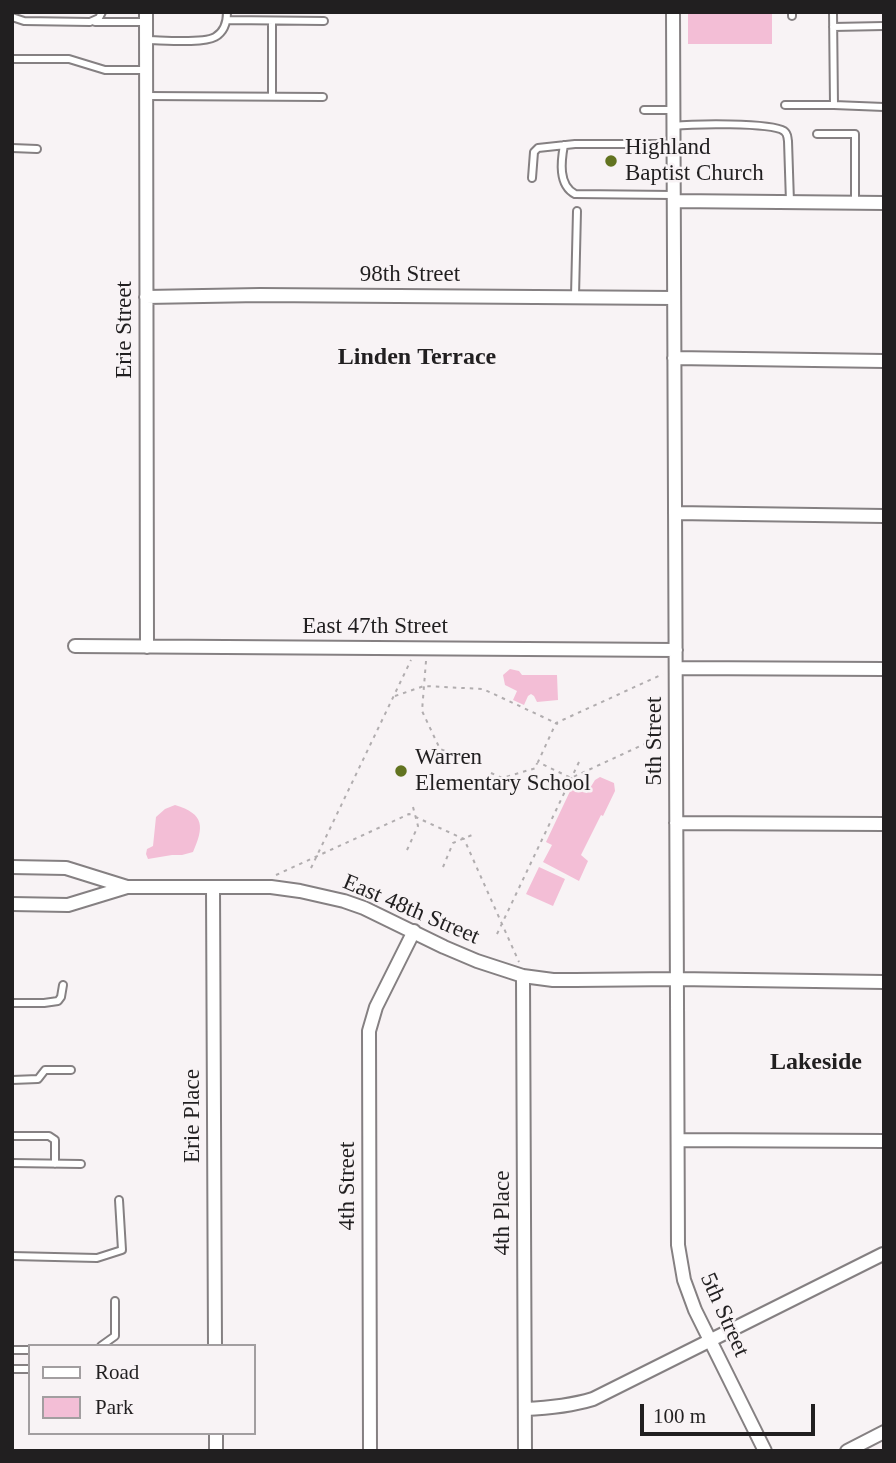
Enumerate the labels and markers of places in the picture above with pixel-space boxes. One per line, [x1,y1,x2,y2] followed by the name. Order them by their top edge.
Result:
[625,134,764,188] place label: Highland Baptist Church
[603,153,619,169] marker: Highland Baptist Church
[415,744,591,798] place label: Warren Elementary School
[393,763,409,779] marker: Warren Elementary School

